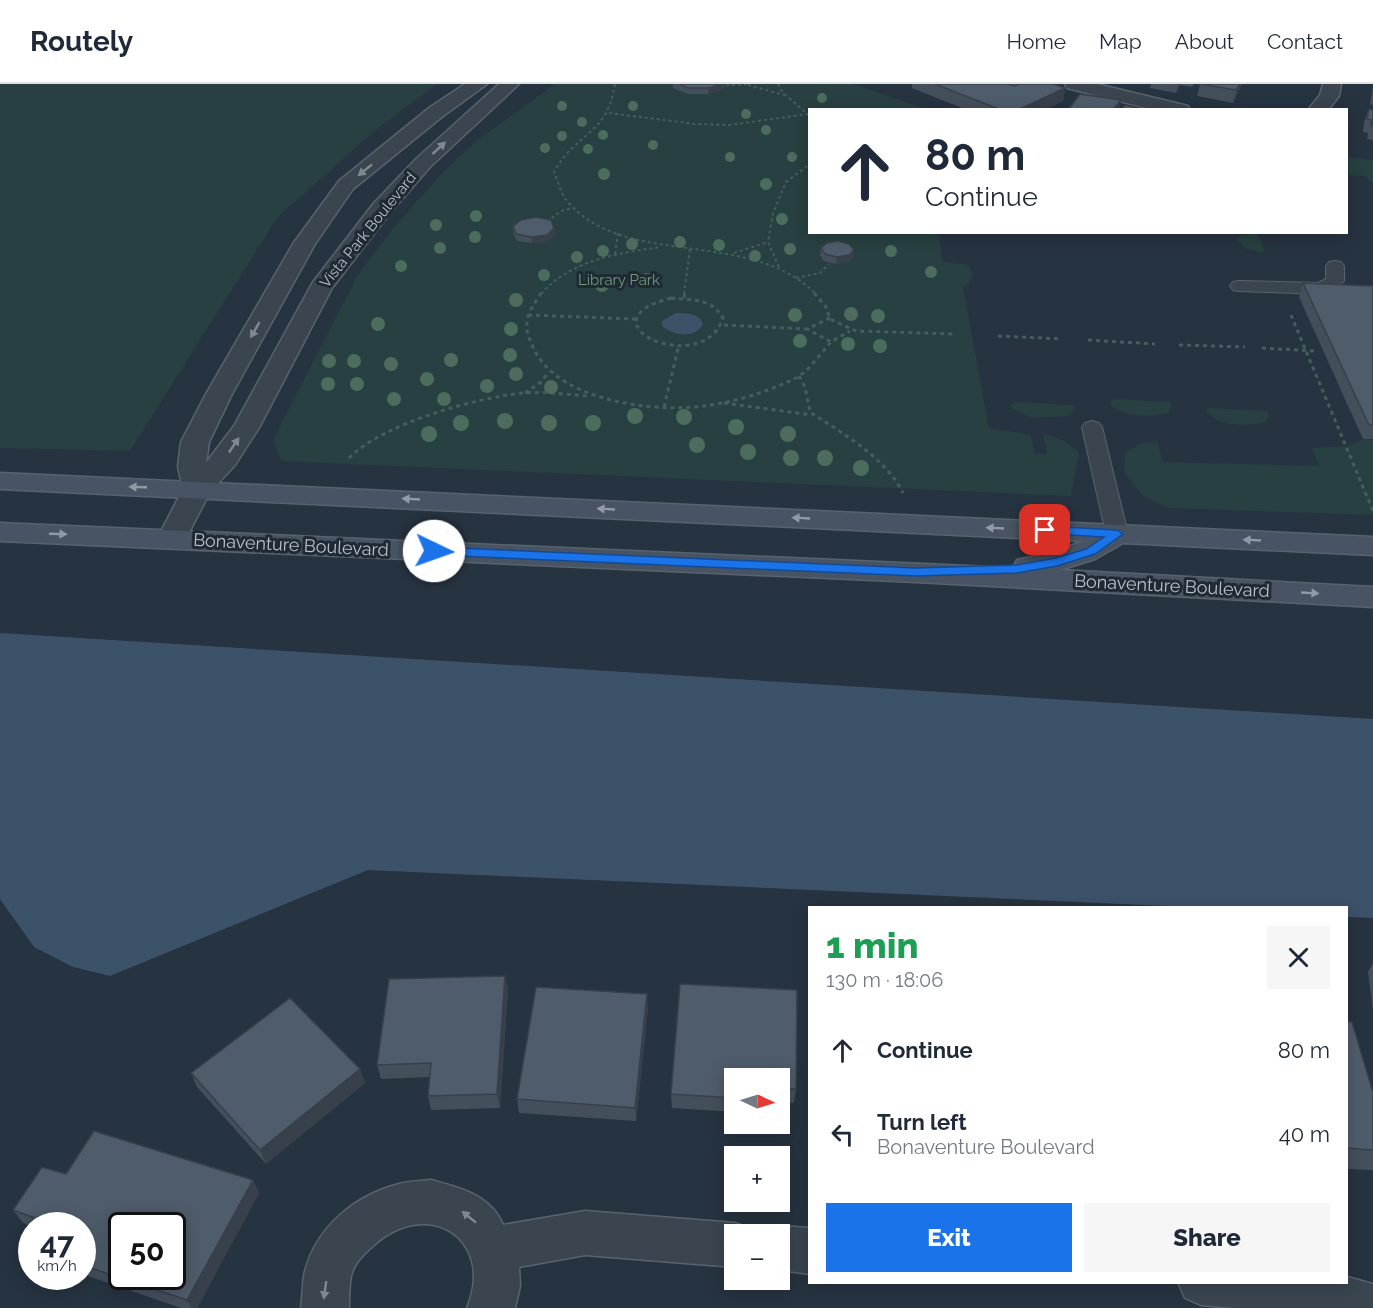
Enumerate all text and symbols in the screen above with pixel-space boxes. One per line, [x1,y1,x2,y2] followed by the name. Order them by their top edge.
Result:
[30,25,133,58] text: Routely
[1007,29,1066,54] text: Home
[1099,29,1142,54] text: Map
[1175,29,1234,54] text: About
[1267,29,1343,54] text: Contact
[925,131,1025,180] text: 80 m
[826,132,904,210] icon: ahead
[432,141,447,155] one-way arrow
[358,163,373,176] one-way arrow
[316,169,420,291] street label: Vista Park Boulevard
[925,181,1038,212] text: Continue
[578,271,660,289] park label: Library Park
[250,321,260,338] one-way arrow
[229,436,240,453] one-way arrow
[129,482,148,491] one-way arrow
[401,495,420,504] one-way arrow
[596,504,615,513] one-way arrow
[1019,504,1070,555] pin
[1028,513,1061,546] icon: arrive
[791,514,810,523] one-way arrow
[402,519,466,583] position arrow
[986,523,1005,532] one-way arrow
[193,529,389,560] street label: Bonaventure Boulevard
[49,530,68,539] one-way arrow
[1242,535,1261,544] one-way arrow
[1074,570,1270,601] street label: Bonaventure Boulevard
[1300,589,1319,598] one-way arrow
[826,924,918,966] text: 1 min
[1267,926,1330,989] button: close
[826,968,943,992] text: 130 m · 18:06
[826,1034,859,1067] icon: ahead
[877,1037,973,1063] text: Continue
[1278,1037,1330,1063] text: 80 m
[724,1068,790,1134] north arrow
[724,1068,790,1290] map controls
[877,1109,967,1135] text: Turn left
[826,1118,859,1151] icon: left
[1279,1121,1330,1147] text: 40 m
[877,1135,1095,1159] text: Bonaventure Boulevard
[724,1146,790,1212] button: +
[826,1203,1072,1272] button: Exit
[1084,1203,1330,1272] button: Share
[461,1211,477,1224] one-way arrow
[108,1212,186,1290] speed limit sign: 50
[724,1224,790,1290] button: −
[40,1226,74,1261] text: 47
[37,1257,77,1275] text: km/h
[321,1280,330,1299] one-way arrow

